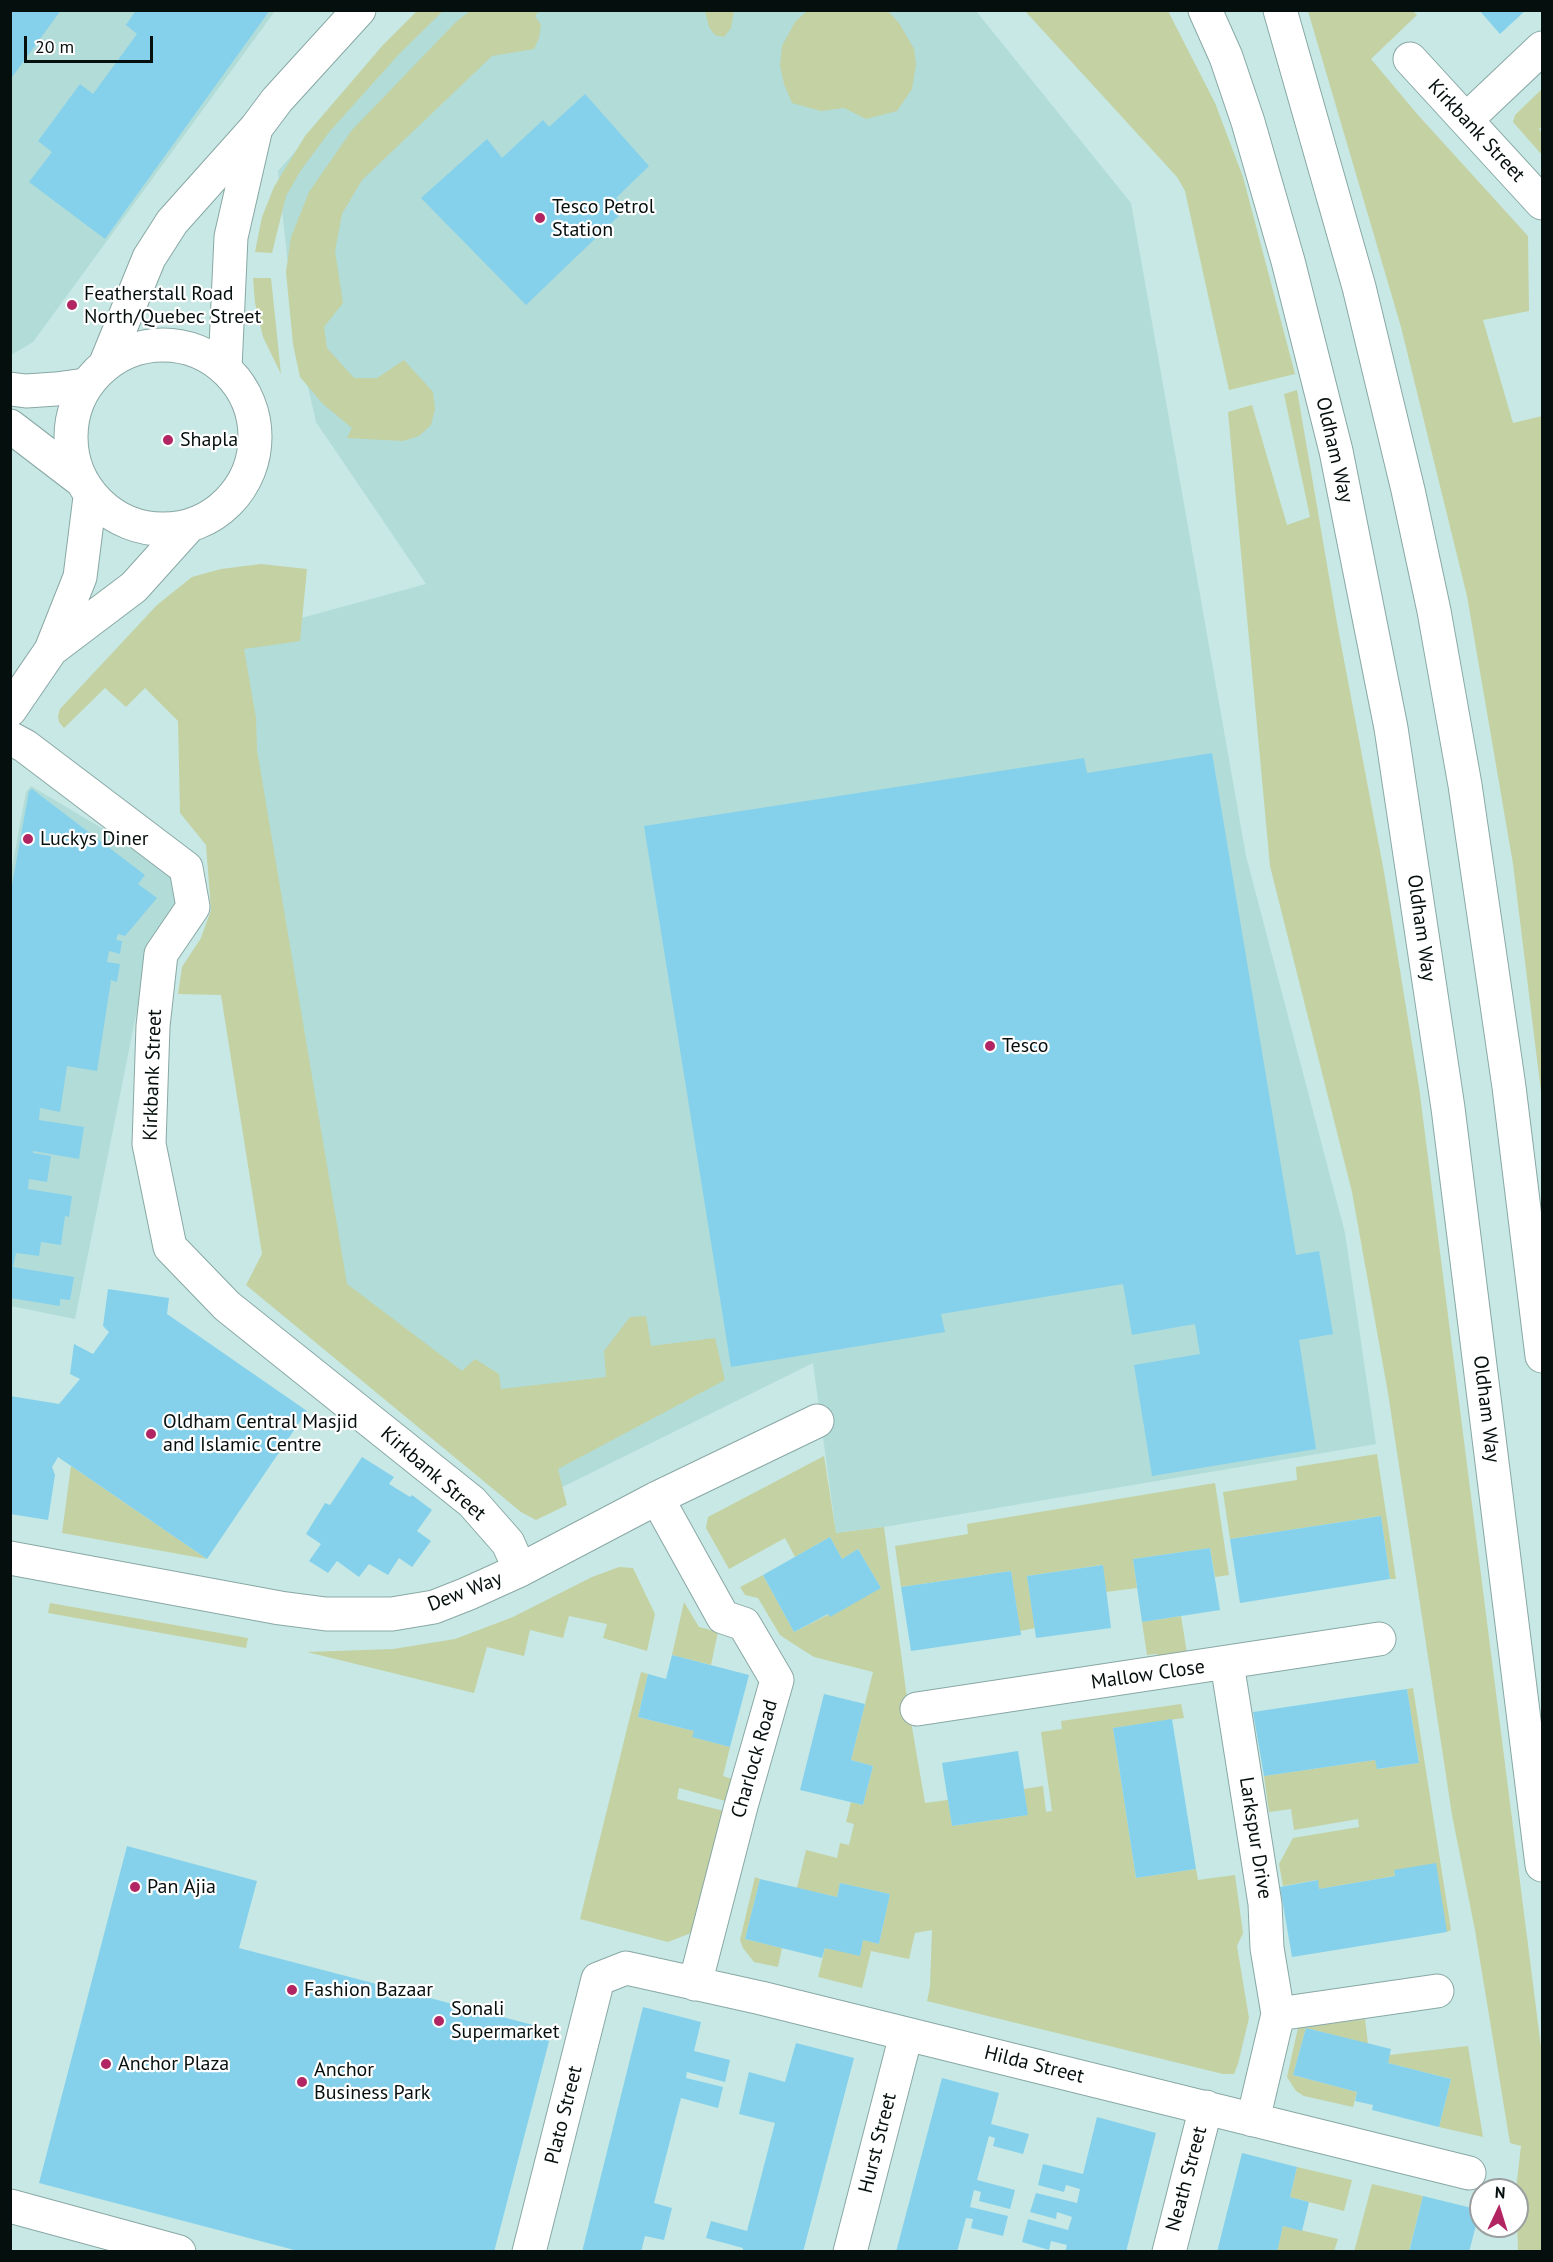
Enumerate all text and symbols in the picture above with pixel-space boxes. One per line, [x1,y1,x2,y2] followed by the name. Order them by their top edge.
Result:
[27,24,156,62] scale bar
[35,35,74,58] text: 20 m
[1422,75,1530,187] street label: Kirkbank Street
[552,195,654,242] place label: Tesco Petrol Station
[533,211,547,225] marker: Tesco Petrol Station
[84,282,261,329] place label: Featherstall Road North/Quebec Street
[65,298,79,312] marker: Featherstall Road North/Quebec Street
[1310,395,1358,505] street label: Oldham Way
[180,428,238,452] place label: Shapla
[161,433,175,447] marker: Shapla
[40,827,149,851] place label: Luckys Diner
[21,832,35,846] marker: Luckys Diner
[1402,873,1440,983] street label: Oldham Way
[139,1009,167,1141] street label: Kirkbank Street
[1002,1034,1048,1058] place label: Tesco
[983,1039,997,1053] marker: Tesco
[1468,1354,1504,1464] street label: Oldham Way
[163,1410,358,1457] place label: Oldham Central Masjid and Islamic Centre
[375,1422,491,1526] street label: Kirkbank Street
[144,1427,158,1441] marker: Oldham Central Masjid and Islamic Centre
[424,1567,506,1617] street label: Dew Way
[1090,1655,1206,1695] street label: Mallow Close
[727,1697,783,1821] street label: Charlock Road
[1234,1775,1276,1901] street label: Larkspur Drive
[147,1875,216,1899] place label: Pan Ajia
[128,1880,142,1894] marker: Pan Ajia
[304,1978,433,2002] place label: Fashion Bazaar
[285,1983,299,1997] marker: Fashion Bazaar
[451,1997,559,2044] place label: Sonali Supermarket
[432,2014,446,2028] marker: Sonali Supermarket
[982,2041,1086,2089] street label: Hilda Street
[118,2052,229,2076] place label: Anchor Plaza
[99,2057,113,2071] marker: Anchor Plaza
[314,2058,430,2105] place label: Anchor Business Park
[540,2063,588,2167] street label: Plato Street
[295,2075,309,2089] marker: Anchor Business Park
[854,2090,902,2196] street label: Hurst Street
[1161,2124,1213,2234] street label: Neath Street
[1469,2178,1529,2238] north arrow
[1494,2182,1506,2202] text: N

